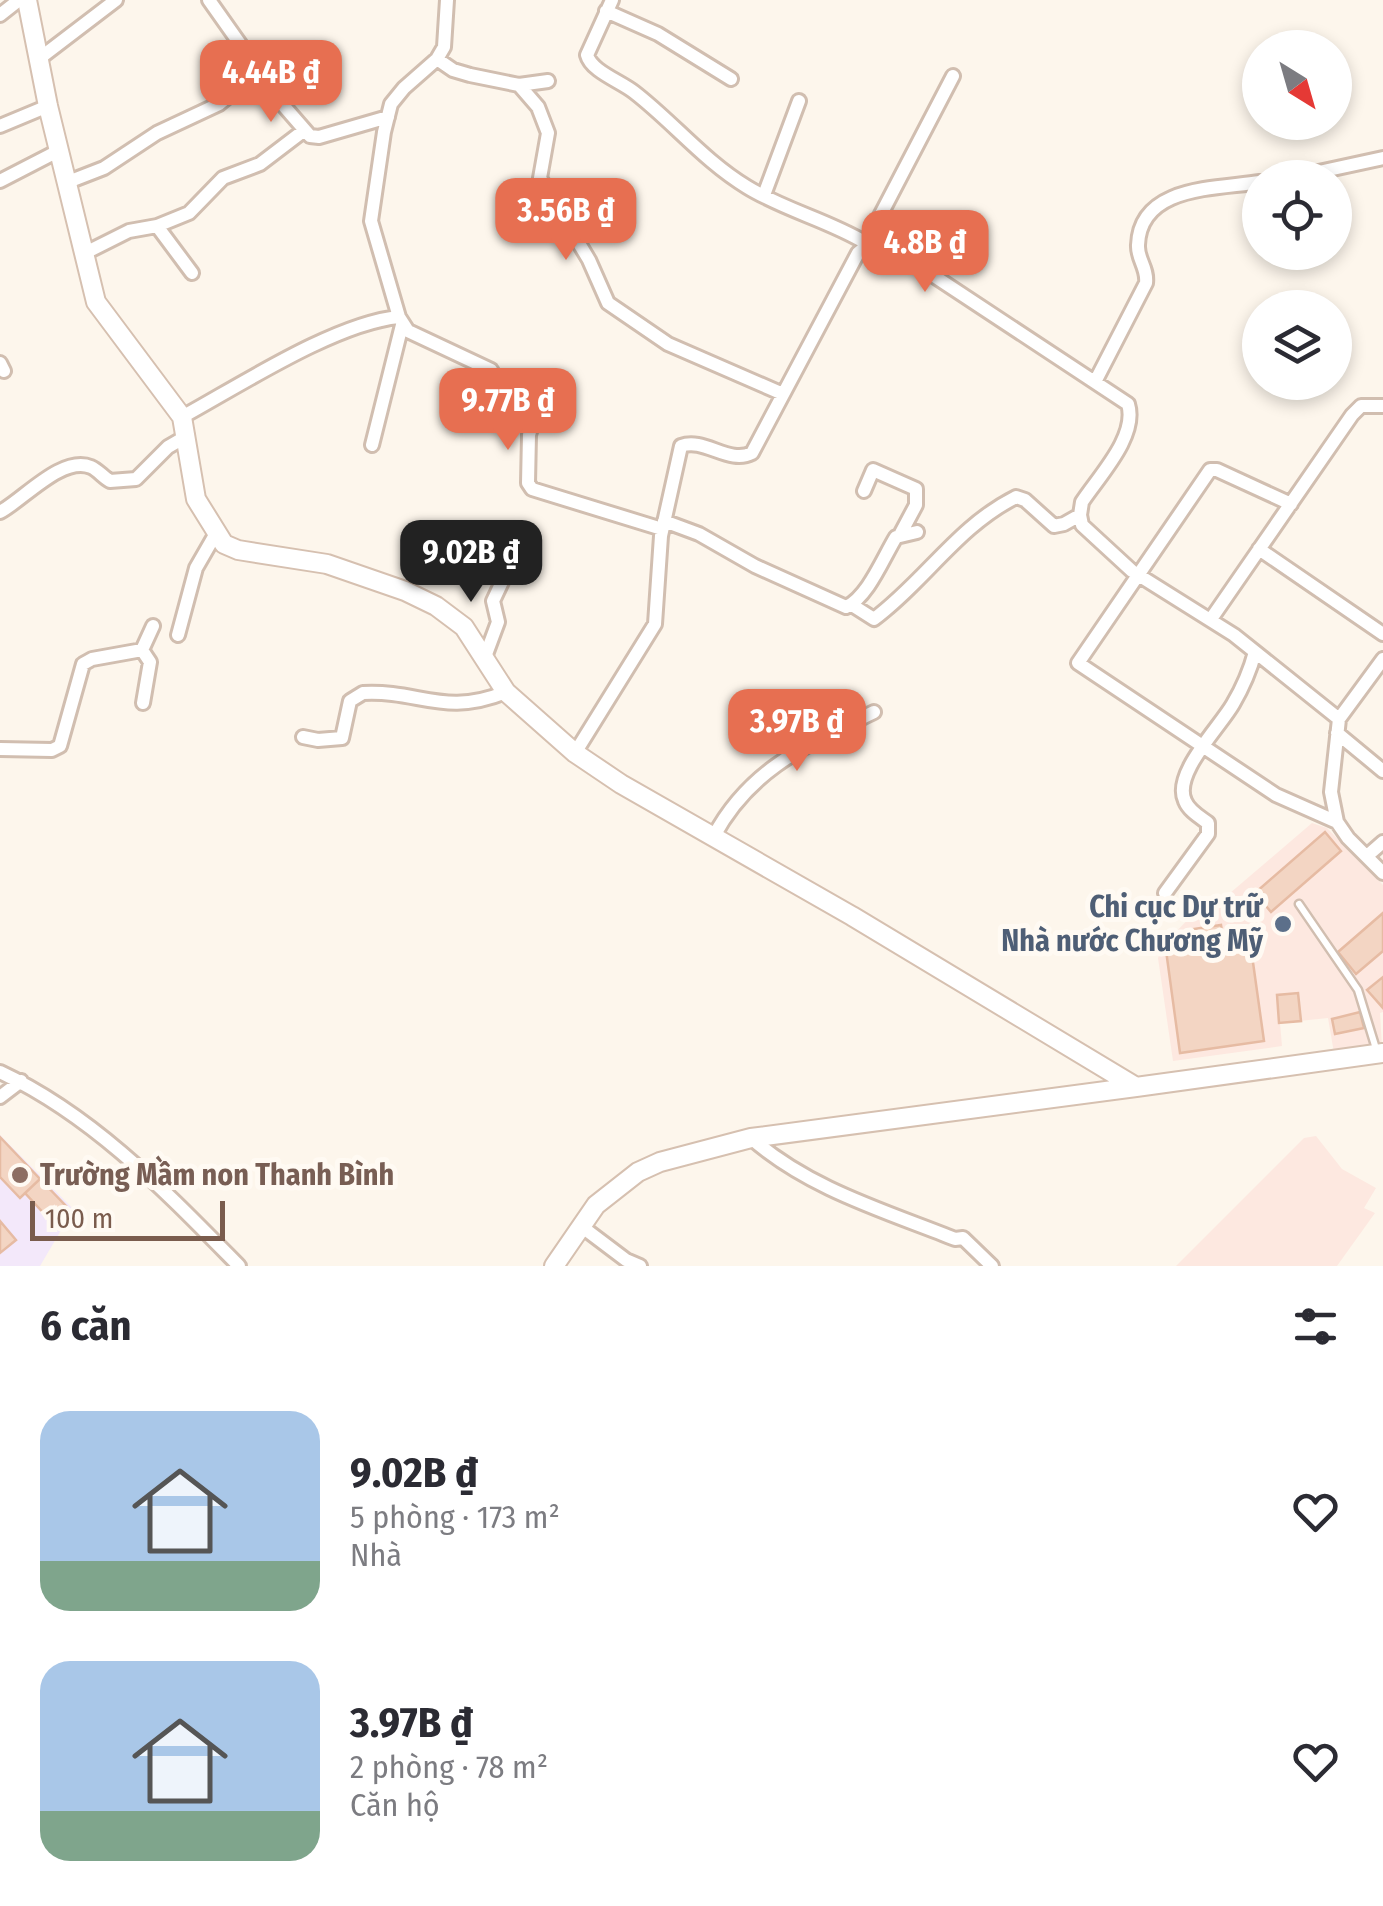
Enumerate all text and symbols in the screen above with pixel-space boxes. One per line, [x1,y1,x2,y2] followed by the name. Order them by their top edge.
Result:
[1242,30,1352,140] north arrow
[1242,30,1352,400] map controls
[179,40,363,125] pin: 4.44B ₫
[222,53,320,91] text: 4.44B ₫
[1242,160,1352,270] button: locate
[474,178,658,263] pin: 3.56B ₫
[517,191,615,229] text: 3.56B ₫
[844,210,1006,295] pin: 4.8B ₫
[884,223,966,261] text: 4.8B ₫
[1242,290,1352,400] button: layers
[416,368,600,453] pin: 9.77B ₫
[461,381,555,419] text: 9.77B ₫
[379,520,563,605] pin: 9.02B ₫
[422,533,520,571] text: 9.02B ₫
[705,689,889,774] pin: 3.97B ₫
[750,702,844,740] text: 3.97B ₫
[1001,889,1264,959] place label: Chi cục Dự trữ Nhà nước Chương Mỹ
[1272,913,1294,935] marker: Chi cục Dự trữ Nhà nước Chương Mỹ
[40,1155,394,1193] place label: Trường Mầm non Thanh Bình
[9,1164,31,1186] marker: Trường Mầm non Thanh Bình
[30,1196,225,1240] scale bar
[45,1202,113,1235] text: 100 m
[1288,1299,1343,1354] icon: filters
[40,1301,131,1351] text: 6 căn
[350,1448,478,1498] text: 9.02B ₫
[120,1451,240,1571] icon: home
[1288,1484,1343,1539] icon: heart
[350,1498,560,1536] text: 5 phòng · 173 m²
[350,1536,402,1574] text: Nhà
[350,1698,473,1748] text: 3.97B ₫
[120,1701,240,1821] icon: home
[1288,1734,1343,1789] icon: heart
[350,1748,548,1786] text: 2 phòng · 78 m²
[350,1786,440,1824] text: Căn hộ

